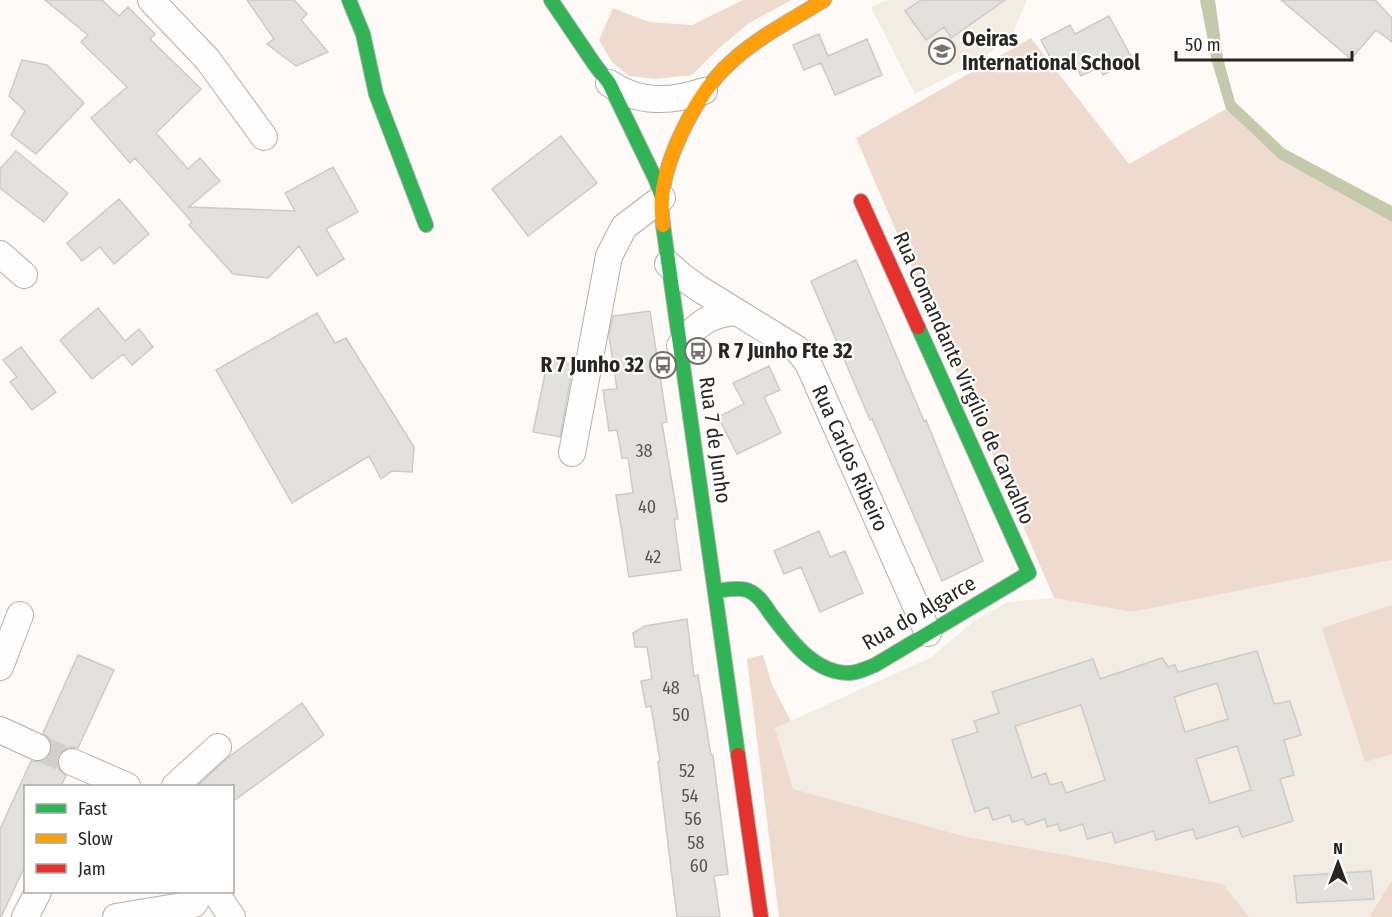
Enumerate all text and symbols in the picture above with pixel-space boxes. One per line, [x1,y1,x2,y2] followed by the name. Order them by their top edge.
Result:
[1176,24,1352,62] scale bar
[962,26,1140,76] place label: Oeiras International School
[1185,34,1221,56] text: 50 m
[927,36,957,66] school or university icon: Oeiras International School
[888,228,1040,528] street label: Rua Comandante Virgílio de Carvalho
[683,336,713,366] bus stop icon: R 7 Junho Fte 32
[718,338,853,364] place label: R 7 Junho Fte 32
[648,350,678,380] bus stop icon: R 7 Junho 32
[540,352,644,378] place label: R 7 Junho 32
[693,375,737,505] street label: Rua 7 de Junho
[806,381,894,535] street label: Rua Carlos Ribeiro
[635,440,653,462] house number: 38
[638,496,656,518] house number: 40
[645,546,661,568] house number: 42
[858,570,980,656] street label: Rua do Algarce
[662,677,680,699] house number: 48
[672,704,690,726] house number: 50
[679,760,695,782] house number: 52
[24,785,234,893] legend
[682,785,699,807] house number: 54
[78,798,107,820] text: Fast
[684,808,702,830] house number: 56
[78,828,113,850] text: Slow
[687,832,705,854] house number: 58
[1308,833,1368,893] north arrow
[1333,839,1343,858] text: N
[690,855,708,877] house number: 60
[78,858,106,880] text: Jam

